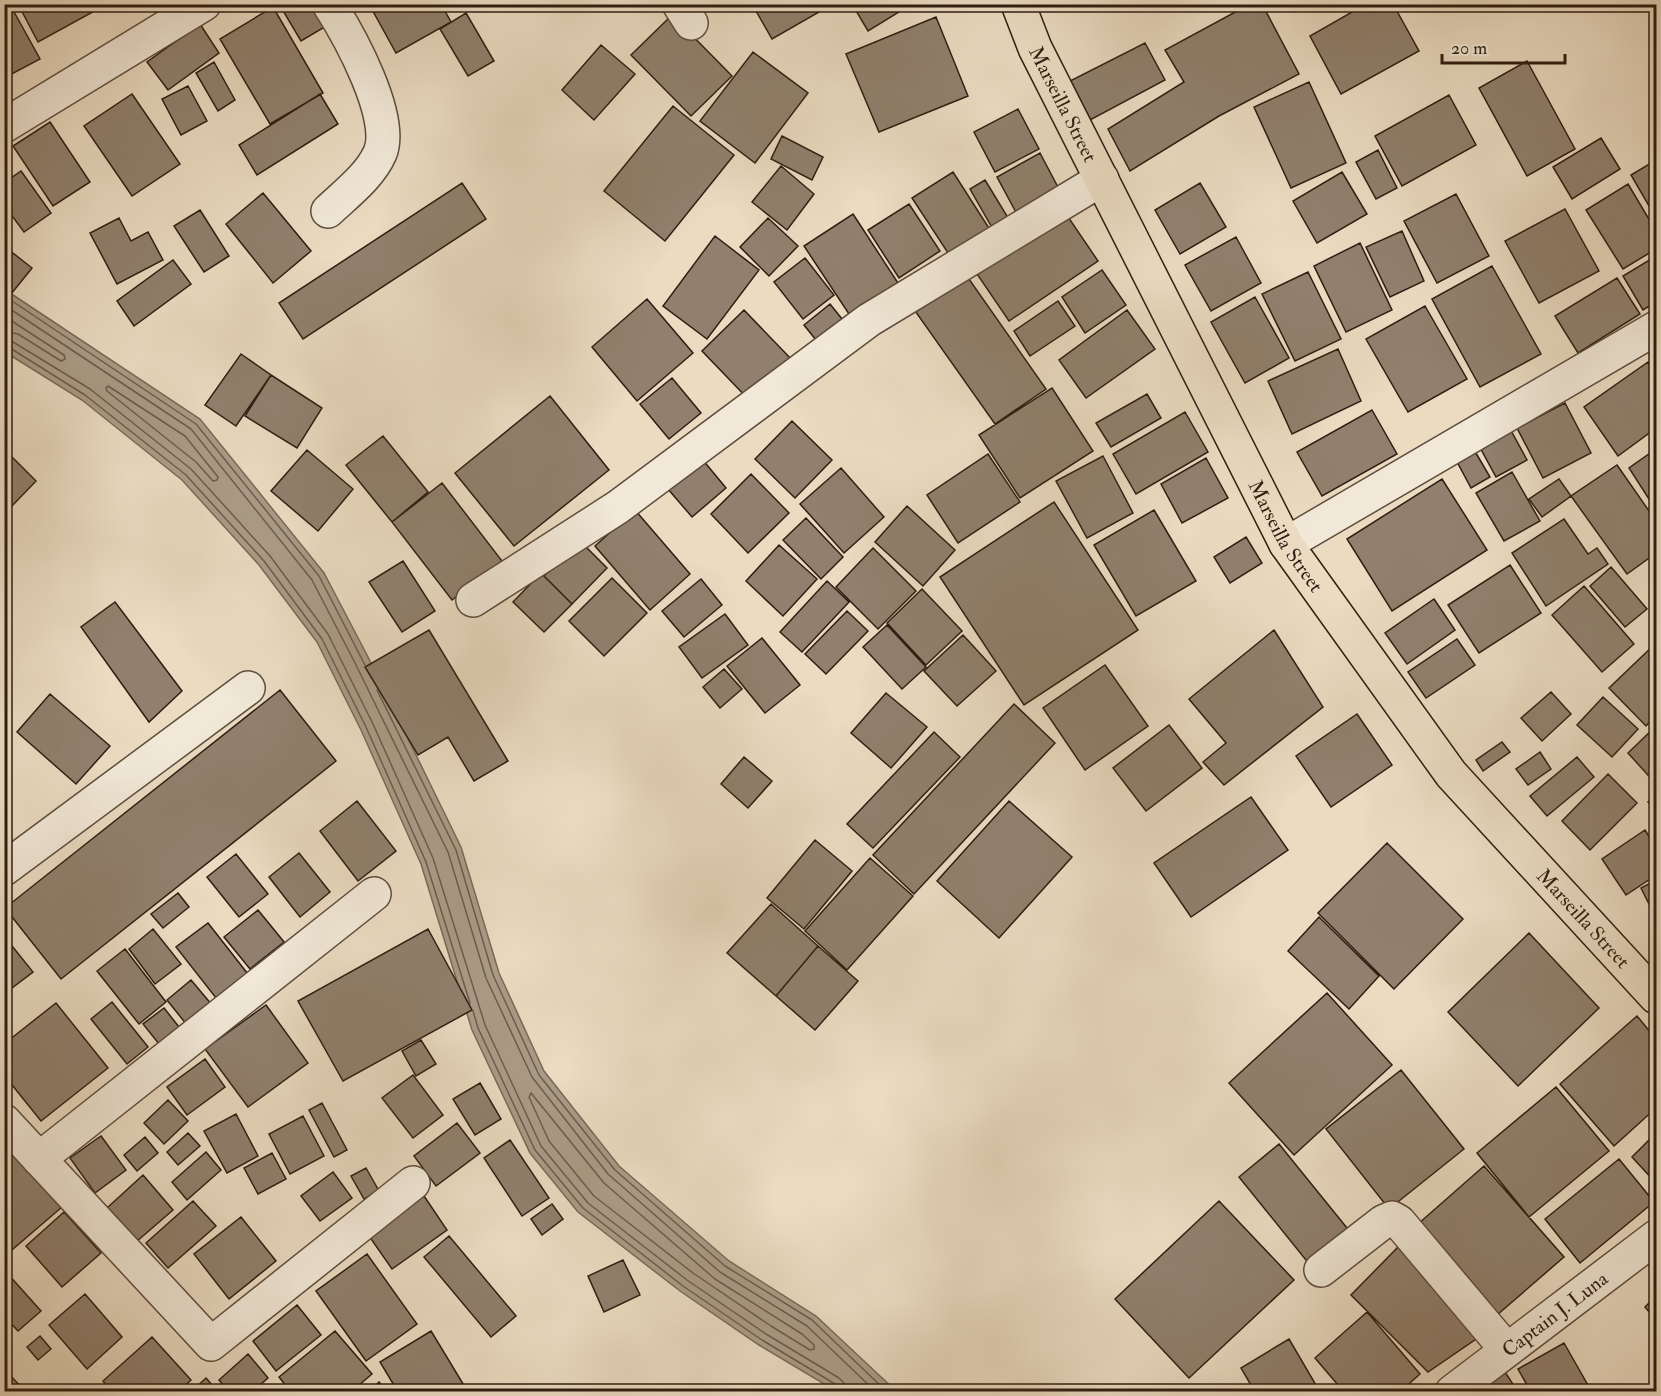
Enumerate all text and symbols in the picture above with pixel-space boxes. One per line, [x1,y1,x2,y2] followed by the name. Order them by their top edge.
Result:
[1442,27,1565,65] scale bar
[1451,37,1487,60] text: 20 m
[1023,42,1103,167] street label: Marseilla Street
[1243,476,1329,598] street label: Marseilla Street
[1531,864,1636,974] street label: Marseilla Street
[1497,1266,1614,1363] street label: Captain J. Luna

